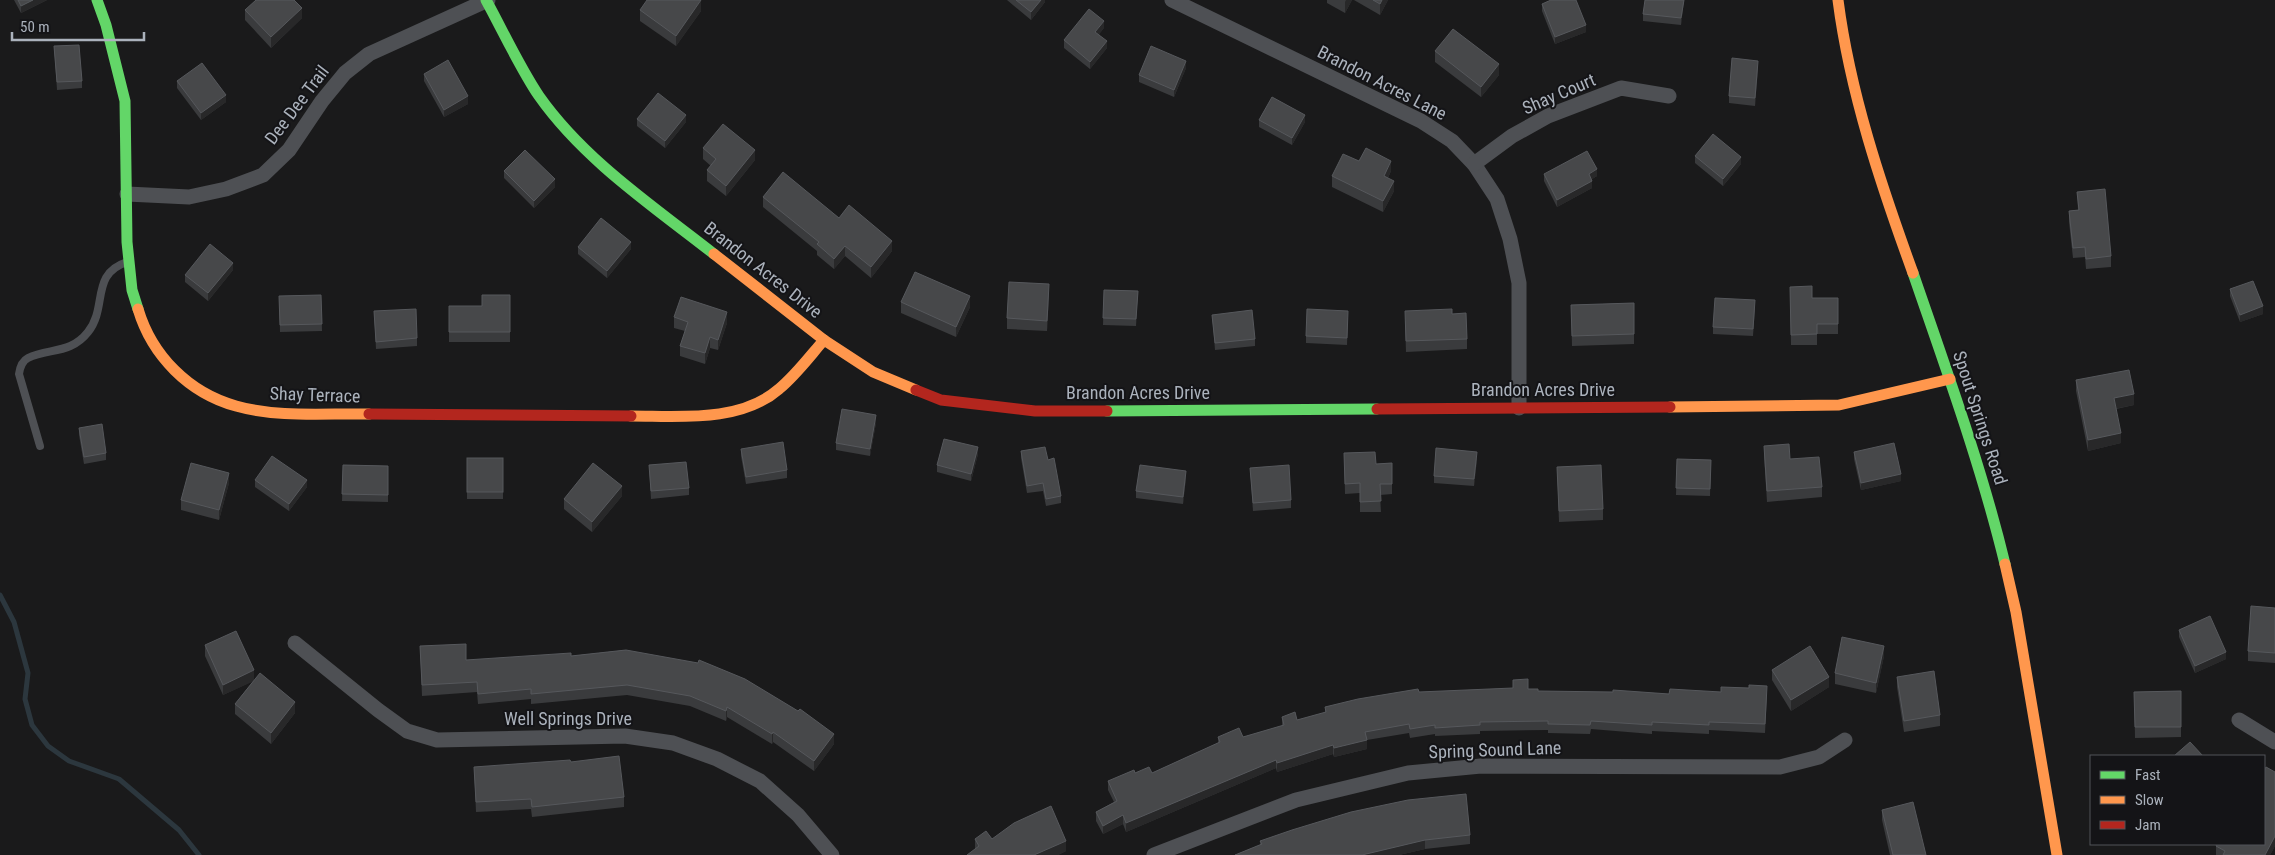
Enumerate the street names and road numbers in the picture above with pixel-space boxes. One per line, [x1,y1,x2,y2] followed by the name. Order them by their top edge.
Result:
[1314,41,1450,124] street label: Brandon Acres Lane
[260,61,333,148] street label: Dee Dee Trail
[1519,69,1599,118] street label: Shay Court
[700,217,826,322] street label: Brandon Acres Drive
[1949,348,2012,487] street label: Spout Springs Road
[1471,379,1615,400] street label: Brandon Acres Drive
[269,382,361,407] street label: Shay Terrace
[1066,382,1210,403] street label: Brandon Acres Drive
[504,708,632,729] street label: Well Springs Drive
[1428,737,1562,762] street label: Spring Sound Lane

